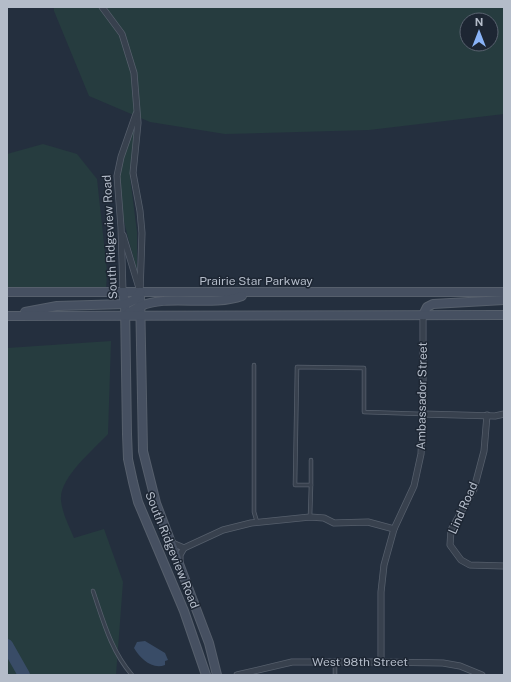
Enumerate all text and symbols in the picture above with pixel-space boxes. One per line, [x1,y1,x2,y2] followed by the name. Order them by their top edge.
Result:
[459,12,499,52] north arrow
[475,16,483,28] text: N
[100,174,120,300] street label: South Ridgeview Road
[199,274,313,288] street label: Prairie Star Parkway
[414,342,430,450] street label: Ambassador Street
[445,480,481,536] street label: Lind Road
[142,490,202,610] street label: South Ridgeview Road
[312,655,408,669] street label: West 98th Street

